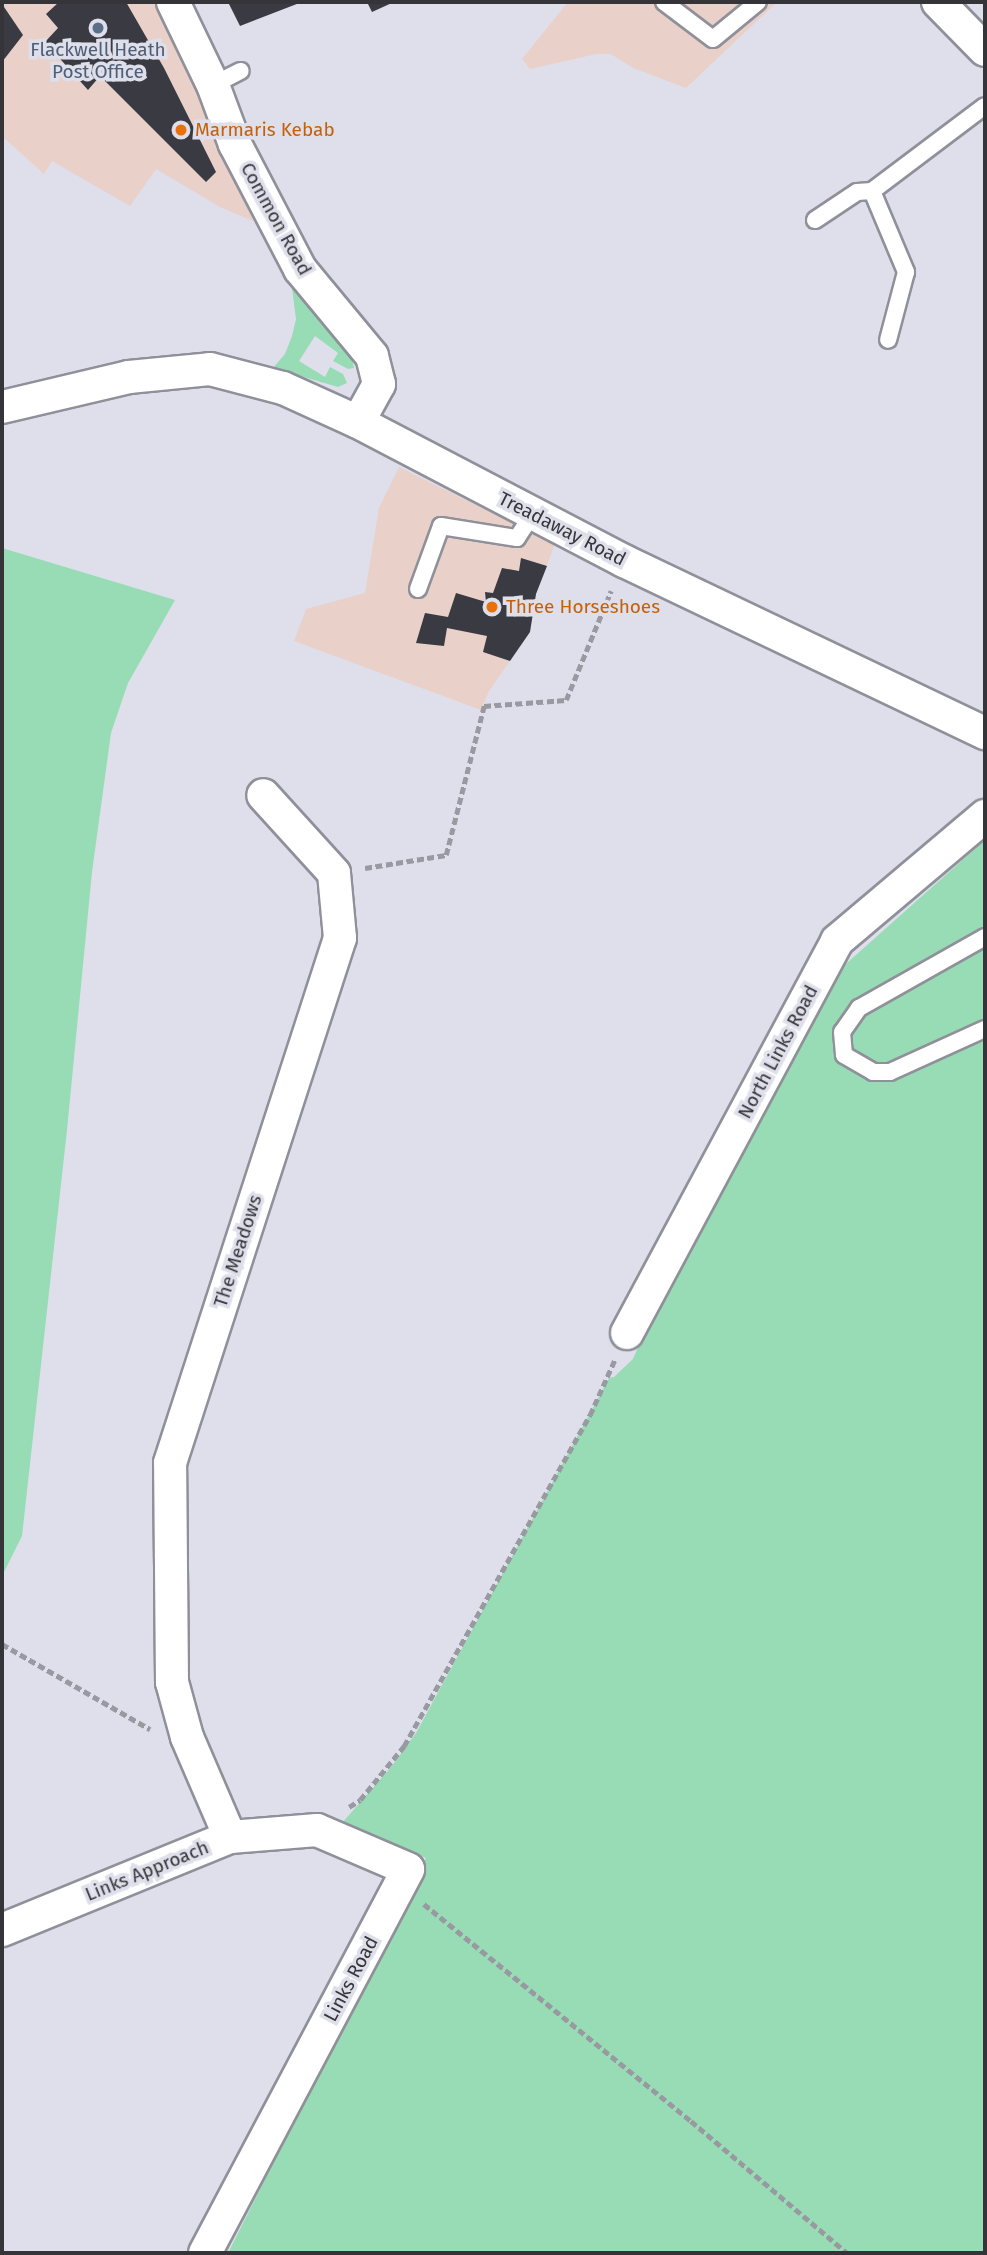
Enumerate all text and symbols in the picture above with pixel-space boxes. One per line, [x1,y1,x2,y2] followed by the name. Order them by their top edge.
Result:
[90,20,106,36] marker: Flackwell Heath Post Office
[30,39,166,83] place label: Flackwell Heath Post Office
[195,119,335,141] place label: Marmaris Kebab
[173,122,189,138] marker: Marmaris Kebab
[236,159,316,279] street label: Common Road
[495,487,629,571] street label: Treadaway Road
[506,596,660,618] place label: Three Horseshoes
[484,599,500,615] marker: Three Horseshoes
[733,981,823,1123] street label: North Links Road
[209,1192,267,1310] street label: The Meadows
[82,1836,212,1906] street label: Links Approach
[319,1932,383,2026] street label: Links Road

